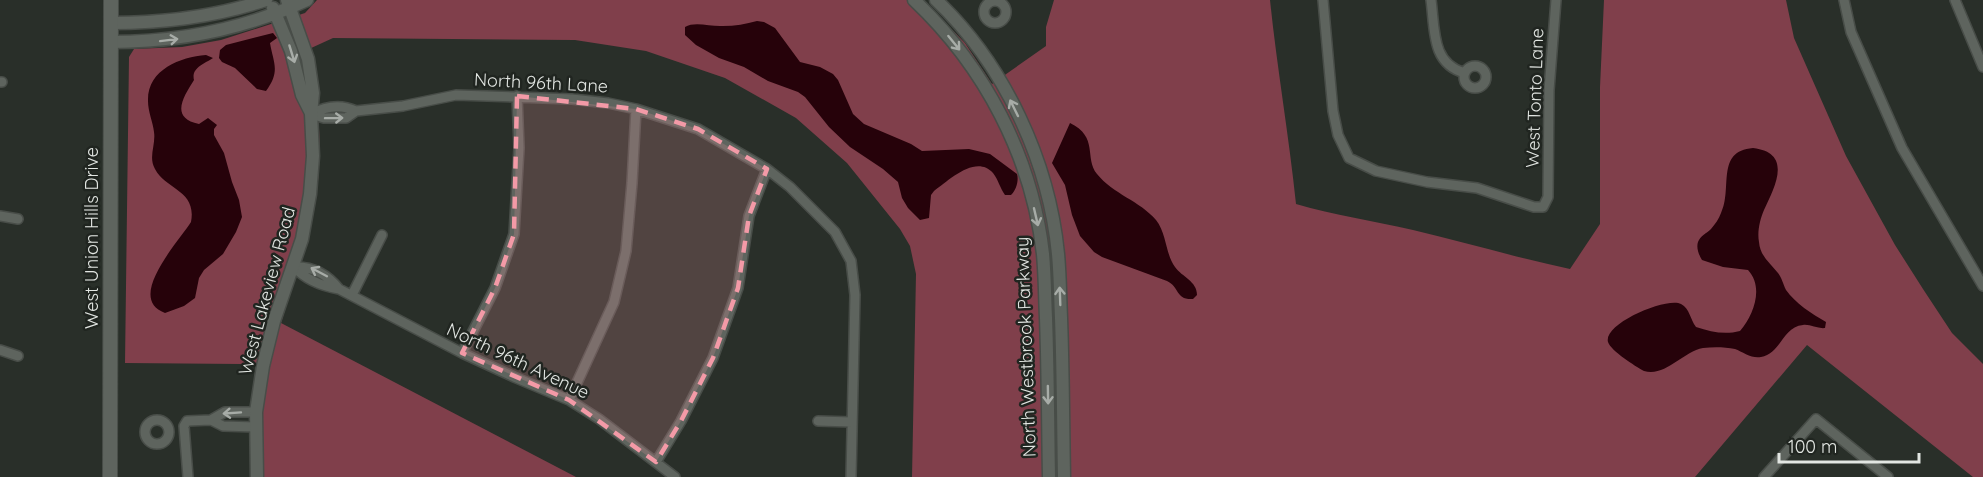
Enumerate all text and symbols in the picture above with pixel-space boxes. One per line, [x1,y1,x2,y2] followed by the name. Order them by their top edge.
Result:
[1521,28,1548,168] street label: West Tonto Lane
[159,34,179,45] one-way arrow
[948,34,961,50] one-way arrow
[286,44,298,63] one-way arrow
[473,68,609,97] street label: North 96th Lane
[1008,100,1020,118] one-way arrow
[324,112,344,124] one-way arrow
[80,147,103,329] street label: West Union Hills Drive
[233,204,300,377] street label: West Lakeview Road
[1031,208,1043,227] one-way arrow
[1010,236,1041,458] street label: North Westbrook Parkway
[310,266,328,278] one-way arrow
[1054,286,1066,306] one-way arrow
[443,317,593,404] street label: North 96th Avenue
[1042,384,1053,404] one-way arrow
[223,408,243,419] one-way arrow
[1779,426,1918,464] scale bar
[1788,435,1837,458] text: 100 m

